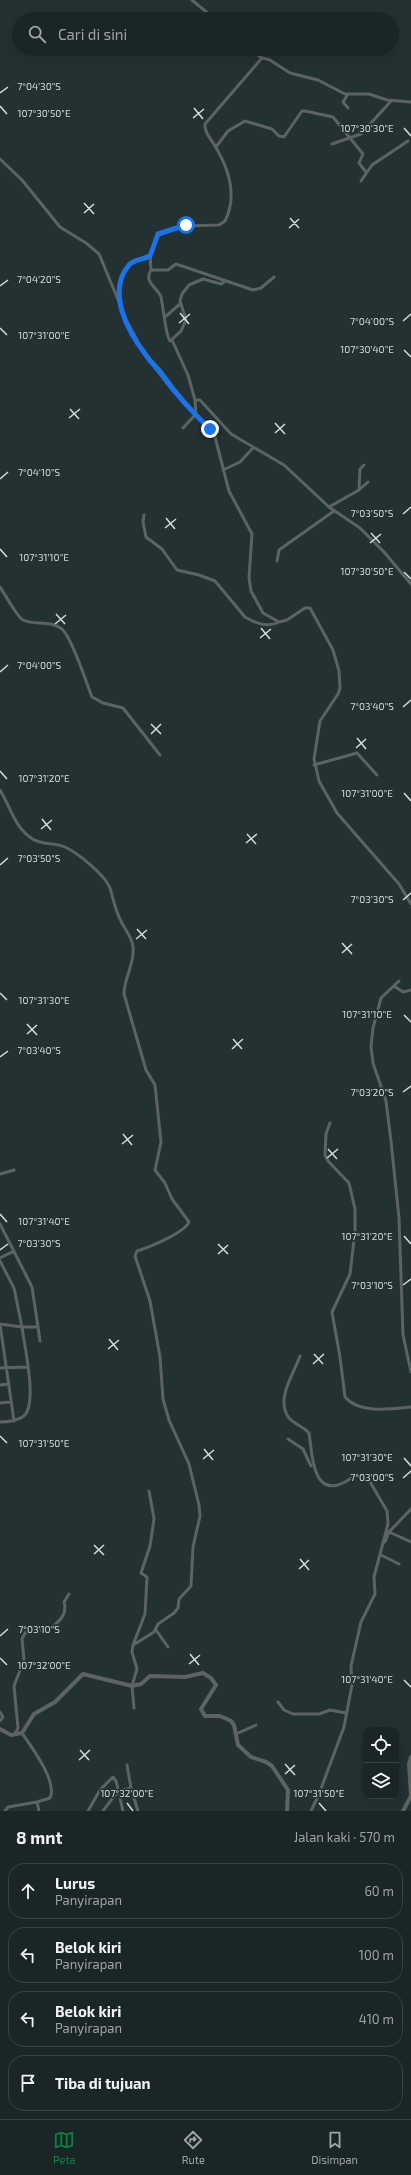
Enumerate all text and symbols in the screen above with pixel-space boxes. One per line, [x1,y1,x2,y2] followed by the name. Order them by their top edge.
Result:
[12,12,399,56] search box
[26,23,48,45] icon: search
[58,25,127,43] text: Cari di sini
[17,80,61,92] text: 7°04'30"S
[18,107,71,119] text: 107°30'50"E
[340,122,394,134] text: 107°30'30"E
[177,216,195,234] route start
[17,273,61,285] text: 7°04'20"S
[350,315,394,327] text: 7°04'00"S
[18,329,70,341] text: 107°31'00"E
[340,343,394,355] text: 107°30'40"E
[201,420,219,438] route end
[18,466,60,478] text: 7°04'10"S
[351,507,394,519] text: 7°03'50"S
[19,551,69,563] text: 107°31'10"E
[341,565,394,577] text: 107°30'50"E
[17,659,61,671] text: 7°04'00"S
[350,700,394,712] text: 7°03'40"S
[18,772,70,784] text: 107°31'20"E
[341,787,393,799] text: 107°31'00"E
[18,852,61,864] text: 7°03'50"S
[350,893,394,905] text: 7°03'30"S
[18,994,70,1006] text: 107°31'30"E
[342,1008,392,1020] text: 107°31'10"E
[17,1044,61,1056] text: 7°03'40"S
[350,1086,394,1098] text: 7°03'20"S
[18,1215,70,1227] text: 107°31'40"E
[341,1230,393,1242] text: 107°31'20"E
[17,1237,61,1249] text: 7°03'30"S
[351,1279,393,1291] text: 7°03'10"S
[19,1437,70,1449] text: 107°31'50"E
[341,1451,393,1463] text: 107°31'30"E
[350,1471,394,1483] text: 7°03'00"S
[18,1623,60,1635] text: 7°03'10"S
[17,1659,71,1671] text: 107°32'00"E
[341,1673,393,1685] text: 107°31'40"E
[363,1727,399,1799] map controls
[363,1727,399,1763] button: locate
[363,1763,399,1799] button: layers
[100,1787,154,1799] text: 107°32'00"E
[294,1787,345,1799] text: 107°31'50"E
[16,1827,62,1847] text: 8 mnt
[294,1829,395,1845] text: Jalan kaki · 570 m
[55,1874,95,1892] text: Lurus
[17,1880,39,1902] icon: ahead
[364,1883,394,1899] text: 60 m
[55,1892,122,1908] text: Panyirapan
[55,1938,121,1956] text: Belok kiri
[17,1944,39,1966] icon: left
[359,1947,394,1963] text: 100 m
[55,1956,122,1972] text: Panyirapan
[55,2002,121,2020] text: Belok kiri
[17,2008,39,2030] icon: left
[359,2011,394,2027] text: 410 m
[55,2020,122,2036] text: Panyirapan
[17,2072,39,2094] icon: arrive
[55,2074,151,2092] text: Tiba di tujuan
[53,2129,76,2166] tab: Peta
[182,2129,205,2166] tab: Rute
[311,2129,358,2166] tab: Disimpan

